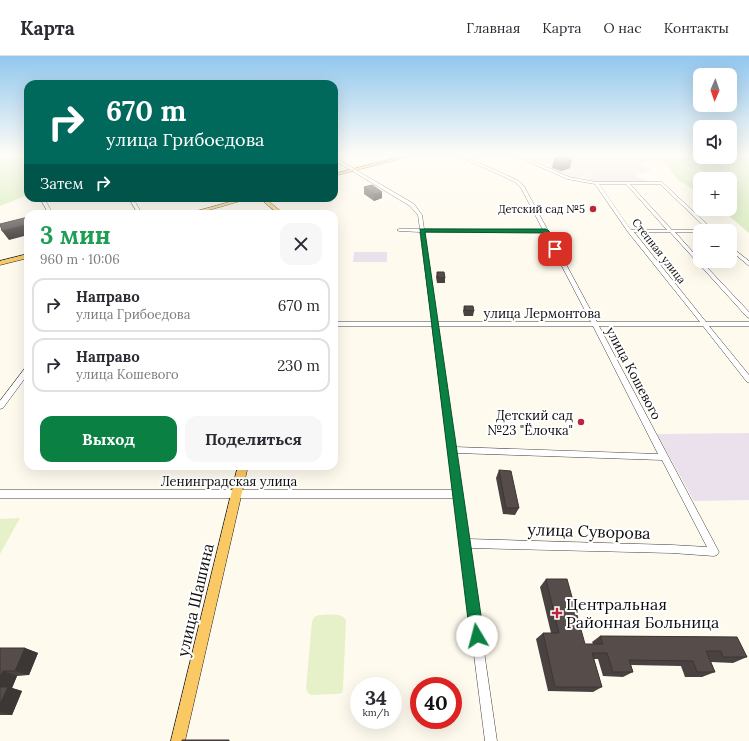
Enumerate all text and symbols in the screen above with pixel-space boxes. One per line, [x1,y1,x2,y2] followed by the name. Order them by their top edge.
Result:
[20,16,75,40] text: Карта
[466,19,520,37] text: Главная
[542,19,582,37] text: Карта
[604,19,642,37] text: О нас
[664,19,729,37] text: Контакты
[693,68,737,112] north arrow
[693,68,737,268] map controls
[106,93,186,129] text: 670 m
[40,96,92,148] icon: right
[693,120,737,164] button: sound
[106,128,264,151] text: улица Грибоедова
[92,172,114,194] icon: right
[693,172,737,216] button: +
[40,174,84,193] text: Затем
[498,202,585,216] place label: Детский сад №5
[588,204,598,214] marker: Детский сад №5
[629,216,689,287] street label: Степная улица
[40,220,111,251] text: 3 мин
[280,223,322,265] button: close
[693,224,737,268] button: −
[538,232,572,266] pin
[544,238,566,260] icon: arrive
[40,251,120,268] text: 960 m · 10:06
[76,287,140,306] text: Направо
[42,294,64,316] icon: right
[278,296,320,315] text: 670 m
[483,305,601,322] street label: улица Лермонтова
[76,306,190,323] text: улица Грибоедова
[602,324,665,423] street label: улица Кошевого
[76,347,140,366] text: Направо
[42,354,64,376] icon: right
[277,356,320,375] text: 230 m
[76,366,179,383] text: улица Кошевого
[487,407,573,439] place label: Детский сад №23 "Ёлочка"
[40,416,177,462] button: Выход
[185,416,322,462] button: Поделиться
[576,417,586,427] marker: Детский сад №23 "Ёлочка"
[161,473,298,490] street label: Ленинградская улица
[527,519,651,543] street label: улица Суворова
[172,541,218,659] street label: улица Шашина
[566,594,719,632] place label: Центральная Районная Больница
[551,607,563,619] marker: Центральная Районная Больница
[456,615,498,657] position arrow
[410,677,462,729] speed limit sign: 40
[365,685,387,710] text: 34
[362,706,390,719] text: km/h

